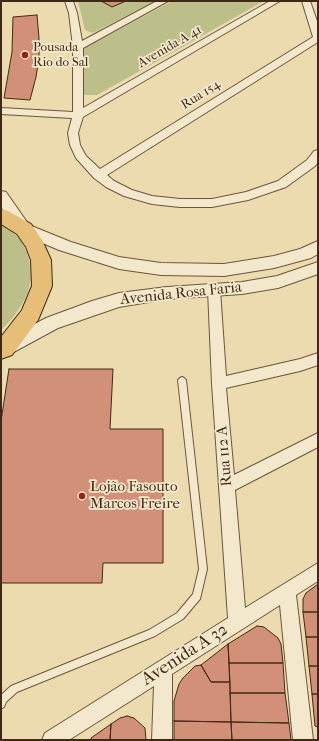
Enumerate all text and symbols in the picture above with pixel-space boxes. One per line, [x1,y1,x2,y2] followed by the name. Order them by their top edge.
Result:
[135,22,205,72] street label: Avenida A 41
[33,40,88,71] place label: Pousada Rio do Sal
[20,50,30,60] marker: Pousada Rio do Sal
[179,77,223,113] street label: Rua 154
[119,279,243,309] street label: Avenida Rosa Faria
[213,425,237,487] street label: Rua 112 A
[90,478,180,513] place label: Lojão Fasouto Marcos Freire
[77,491,87,501] marker: Lojão Fasouto Marcos Freire
[138,619,232,691] street label: Avenida A 32

